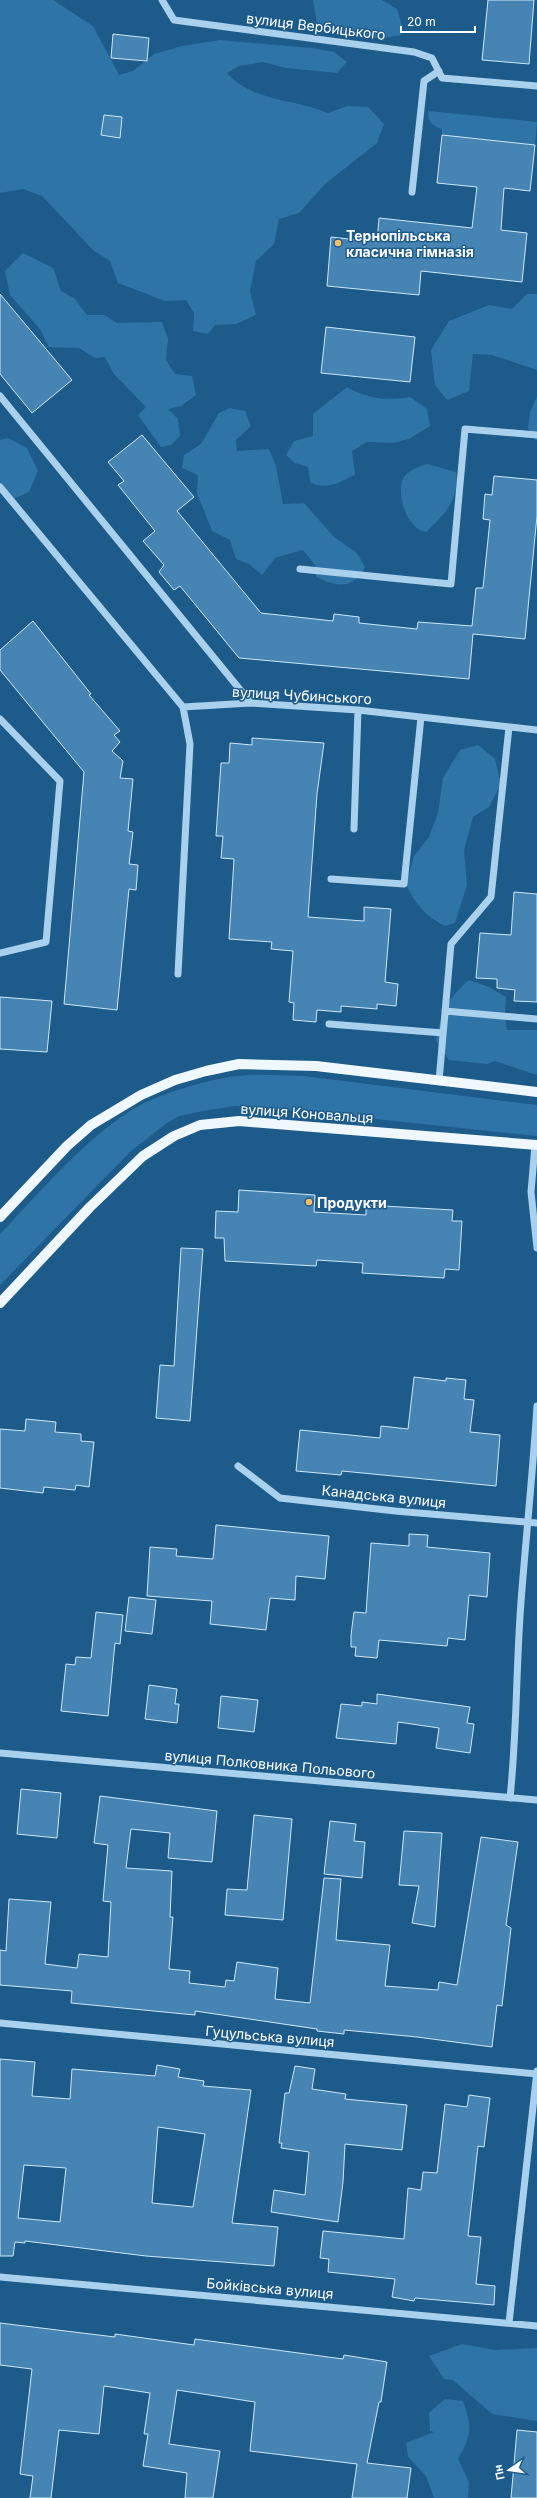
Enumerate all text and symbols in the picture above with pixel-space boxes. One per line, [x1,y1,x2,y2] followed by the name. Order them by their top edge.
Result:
[401,8,475,34] scale bar
[245,9,387,43] street label: вулиця Вербицького
[407,14,436,29] text: 20 m
[346,227,474,260] place label: Тернопільська класична гімназія
[333,238,343,248] marker: Тернопільська класична гімназія
[232,683,372,707] street label: вулиця Чубинського
[240,1100,374,1126] street label: вулиця Коновальця
[317,1194,387,1211] place label: Продукти
[304,1197,314,1207] marker: Продукти
[321,1481,447,1511] street label: Канадська вулиця
[164,1746,376,1782] street label: вулиця Полковника Польового
[205,2022,335,2050] street label: Гуцульська вулиця
[206,2274,334,2302] street label: Бойківська вулиця
[489,2450,529,2490] north arrow
[491,2463,508,2481] text: Пн

